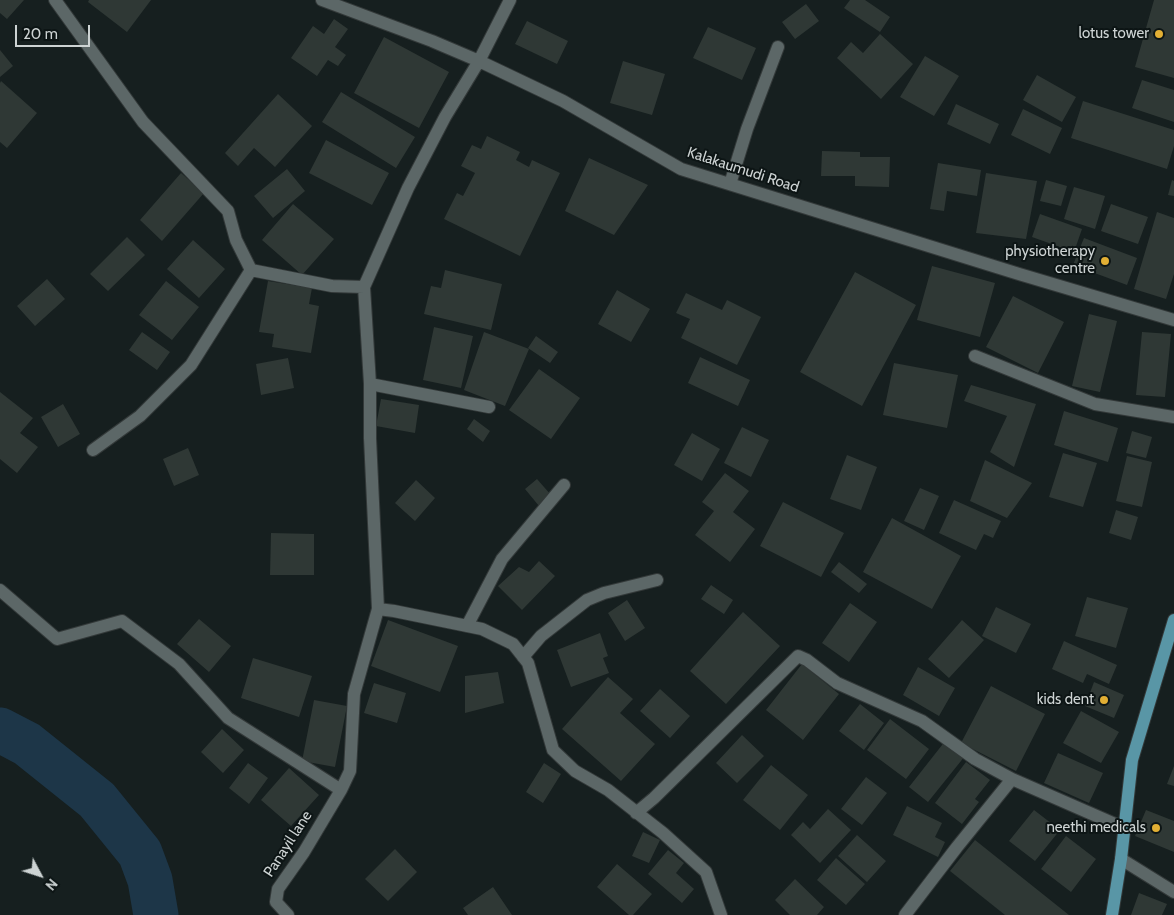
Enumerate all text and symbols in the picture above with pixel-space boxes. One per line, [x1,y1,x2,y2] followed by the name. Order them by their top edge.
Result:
[18,15,92,47] scale bar
[23,25,58,43] text: 20 m
[1079,25,1149,43] place label: lotus tower
[1153,28,1165,40] marker: lotus tower
[685,143,801,197] street label: Kalakaumudi Road
[1005,243,1095,278] place label: physiotherapy centre
[1099,255,1111,267] marker: physiotherapy centre
[1037,691,1094,709] place label: kids dent
[1098,694,1110,706] marker: kids dent
[260,808,316,880] street label: Panayil lane
[1046,819,1146,837] place label: neethi medicals
[1150,822,1162,834] marker: neethi medicals
[15,850,65,900] north arrow
[41,875,62,894] text: N

